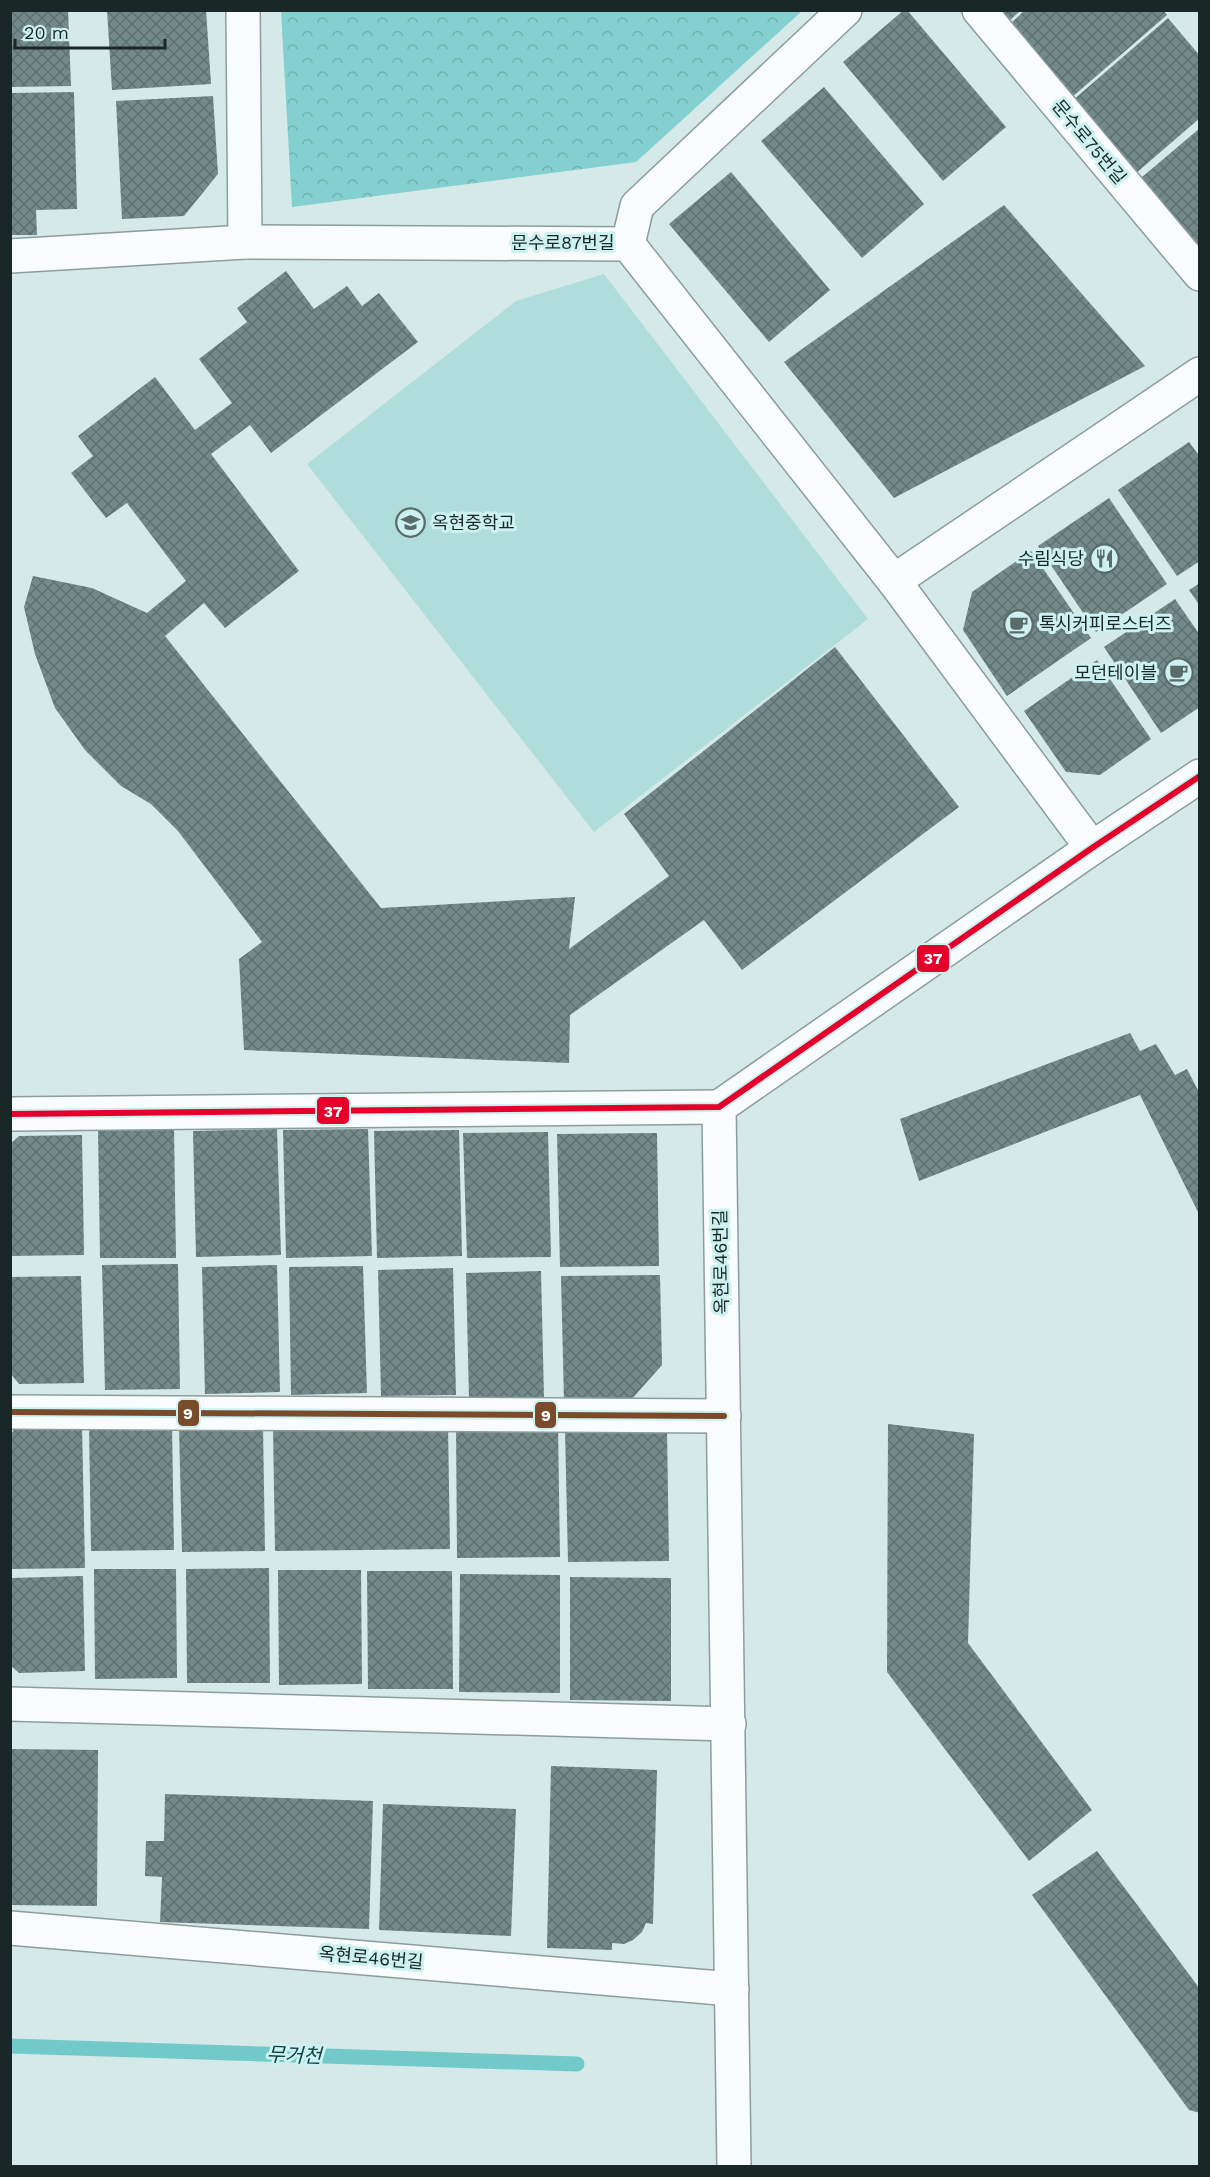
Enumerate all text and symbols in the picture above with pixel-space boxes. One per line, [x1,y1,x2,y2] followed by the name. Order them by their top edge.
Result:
[15,12,165,50] scale bar
[24,22,69,43] text: 20 m
[1048,95,1131,188] street label: 문수로75번길
[511,232,615,253] street label: 문수로87번길
[395,507,427,539] school or university icon: 옥현중학교
[432,512,515,533] place label: 옥현중학교
[1089,543,1121,575] restaurant icon: 수림식당
[1018,548,1084,569] place label: 수림식당
[1002,608,1034,640] cafe icon: 톡시커피로스터즈
[1039,613,1171,634] place label: 톡시커피로스터즈
[1162,657,1194,689] cafe icon: 모던테이블
[1074,662,1157,683] place label: 모던테이블
[916,944,950,973] line badge: 37
[924,949,943,968] text: 37
[316,1096,350,1125] line badge: 37
[324,1102,343,1121] text: 37
[709,1209,732,1315] street label: 옥현로46번길
[177,1399,200,1427] line badge: 9
[534,1401,557,1429] line badge: 9
[183,1404,193,1423] text: 9
[541,1406,551,1425] text: 9
[318,1942,424,1973] street label: 옥현로46번길
[266,2042,325,2068] water label: 무거천

